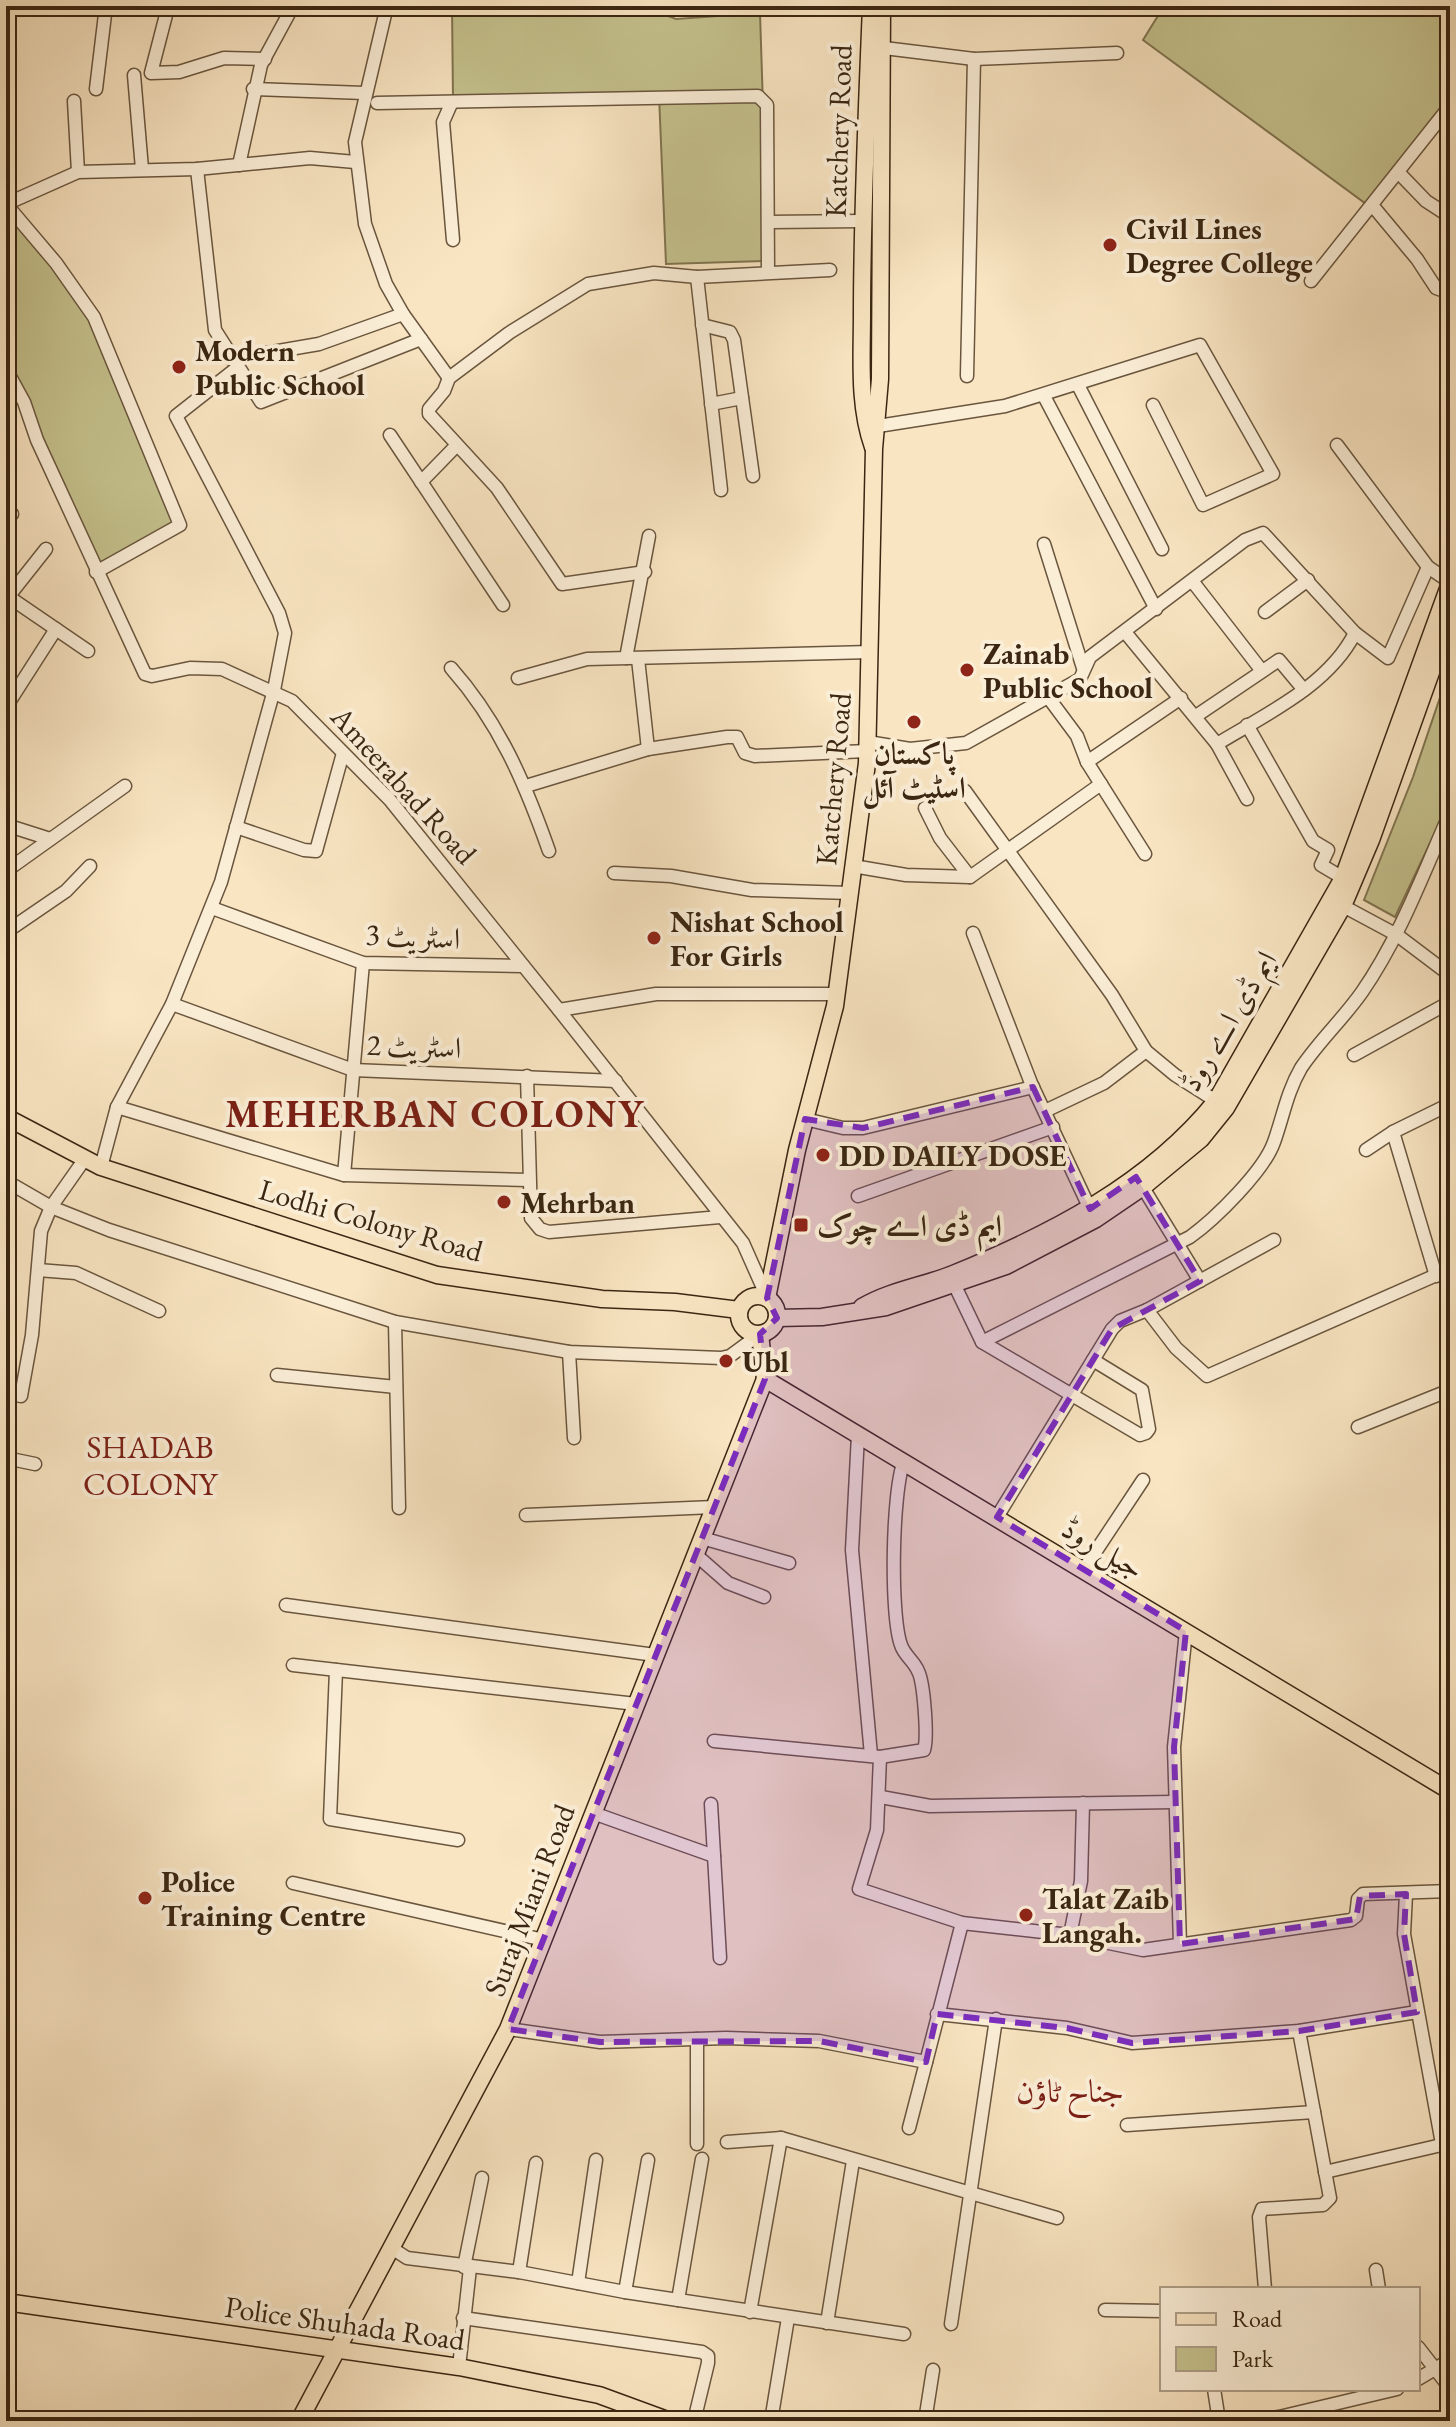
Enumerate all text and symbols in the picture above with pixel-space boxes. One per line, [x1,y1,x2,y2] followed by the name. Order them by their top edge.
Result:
[815,43,861,218] street label: Katchery Road
[1126,209,1313,282] place label: Civil Lines Degree College
[1101,236,1119,254] marker: Civil Lines Degree College
[195,331,365,404] place label: Modern Public School
[170,358,188,376] marker: Modern Public School
[983,634,1153,707] place label: Zainab Public School
[958,661,976,679] marker: Zainab Public School
[806,690,860,867] street label: Katchery Road
[322,697,486,873] street label: Ameerabad Road
[905,713,923,731] marker: پاکستان اسٹیٹ آئل
[862,734,966,809] place label: پاکستان اسٹیٹ آئل
[670,902,844,975] place label: Nishat School For Girls
[365,914,461,958] street label: اسٹریٹ 3
[645,929,663,947] marker: Nishat School For Girls
[1171,943,1291,1102] street label: ایم ڈی اے روڈ
[366,1025,462,1067] street label: اسٹریٹ 2
[225,1089,645,1138] district label: MEHERBAN COLONY
[839,1136,1067,1175] place label: DD DAILY DOSE
[814,1146,832,1164] marker: DD DAILY DOSE
[255,1169,488,1271] street label: Lodhi Colony Road
[520,1183,635,1222] place label: Mehrban
[495,1193,513,1211] marker: Mehrban
[817,1206,1002,1252] place label: ایم ڈی اے چوک
[792,1216,810,1234] marker: ایم ڈی اے چوک
[742,1342,789,1381] place label: Ubl
[717,1352,735,1370] marker: Ubl
[83,1426,219,1505] district label: SHADAB COLONY
[1053,1508,1152,1590] street label: جیل روڈ
[474,1798,584,2002] street label: Suraj Miani Road
[161,1862,366,1935] place label: Police Training Centre
[1042,1879,1169,1952] place label: Talat Zaib Langah.
[136,1889,154,1907] marker: Police Training Centre
[1017,1906,1035,1924] marker: Talat Zaib Langah.
[1016,2070,1124,2119] district label: جناح ٹاؤن
[223,2287,468,2359] street label: Police Shuhada Road
[1160,2287,1420,2391] legend
[1232,2303,1283,2334] text: Road
[1232,2343,1274,2374] text: Park

